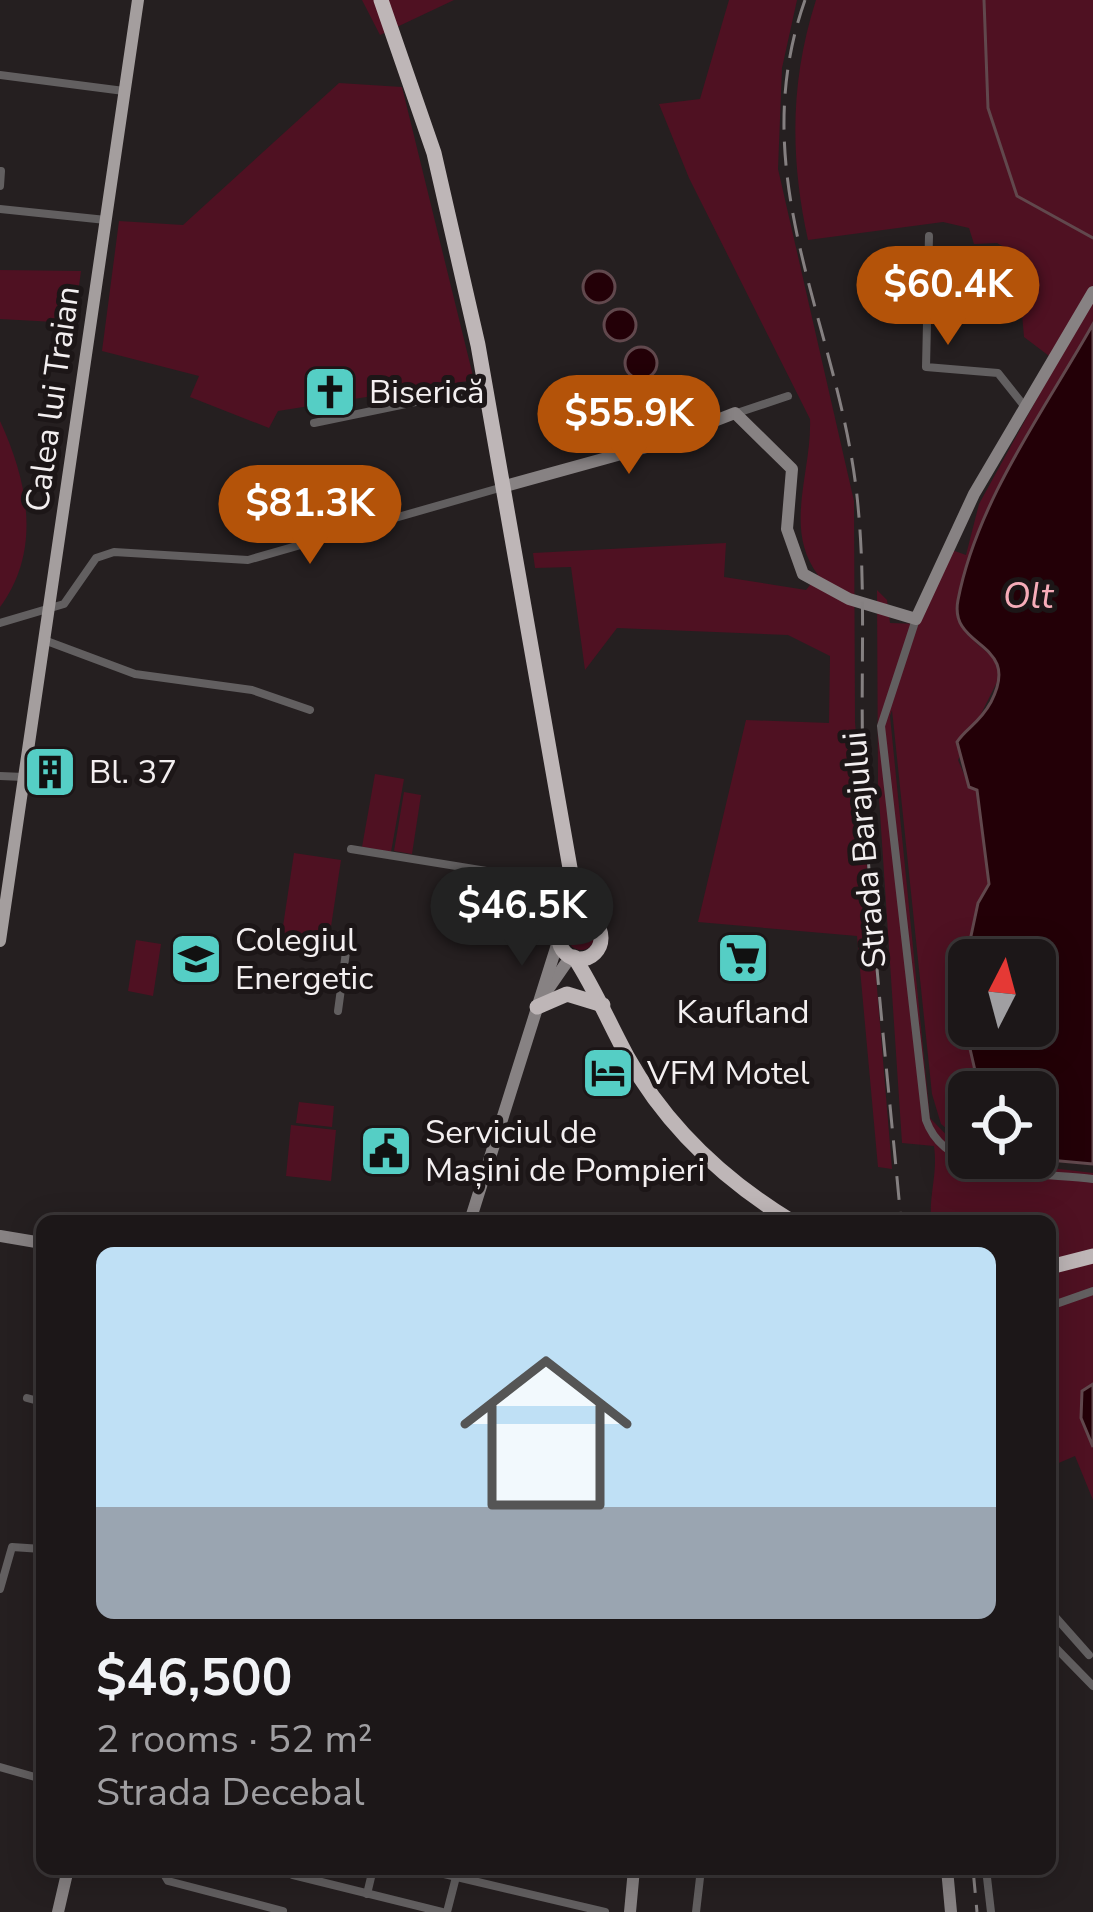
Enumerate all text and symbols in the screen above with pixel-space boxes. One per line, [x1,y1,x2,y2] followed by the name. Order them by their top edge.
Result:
[850,246,1046,348] pin: $60.4K
[883,258,1013,311] text: $60.4K
[15,283,91,515] street label: Calea lui Traian
[302,364,358,420] church icon: Biserică
[369,370,485,415] place label: Biserică
[531,375,727,477] pin: $55.9K
[564,387,694,440] text: $55.9K
[212,465,408,567] pin: $81.3K
[245,477,375,530] text: $81.3K
[1003,572,1055,621] water label: Olt
[832,730,898,970] street label: Strada Barajului
[22,744,78,800] building icon: Bl. 37
[89,750,177,795] place label: Bl. 37
[424,867,620,969] pin: $46.5K
[457,879,587,932] text: $46.5K
[235,918,374,1001] place label: Colegiul Energetic
[715,930,771,986] supermarket icon: Kaufland
[168,931,224,987] school or university icon: Colegiul Energetic
[948,939,1056,1047] north arrow
[948,939,1056,1179] map controls
[677,990,809,1035] place label: Kaufland
[580,1045,636,1101] hotel icon: VFM Motel
[646,1051,810,1096] place label: VFM Motel
[948,1071,1056,1179] button: locate
[425,1110,705,1193] place label: Serviciul de Mașini de Pompieri
[358,1123,414,1179] public building icon: Serviciul de Mașini de Pompieri
[438,1325,654,1541] icon: home
[96,1643,292,1713] text: $46,500
[96,1713,373,1766] text: 2 rooms · 52 m²
[96,1766,364,1819] text: Strada Decebal

